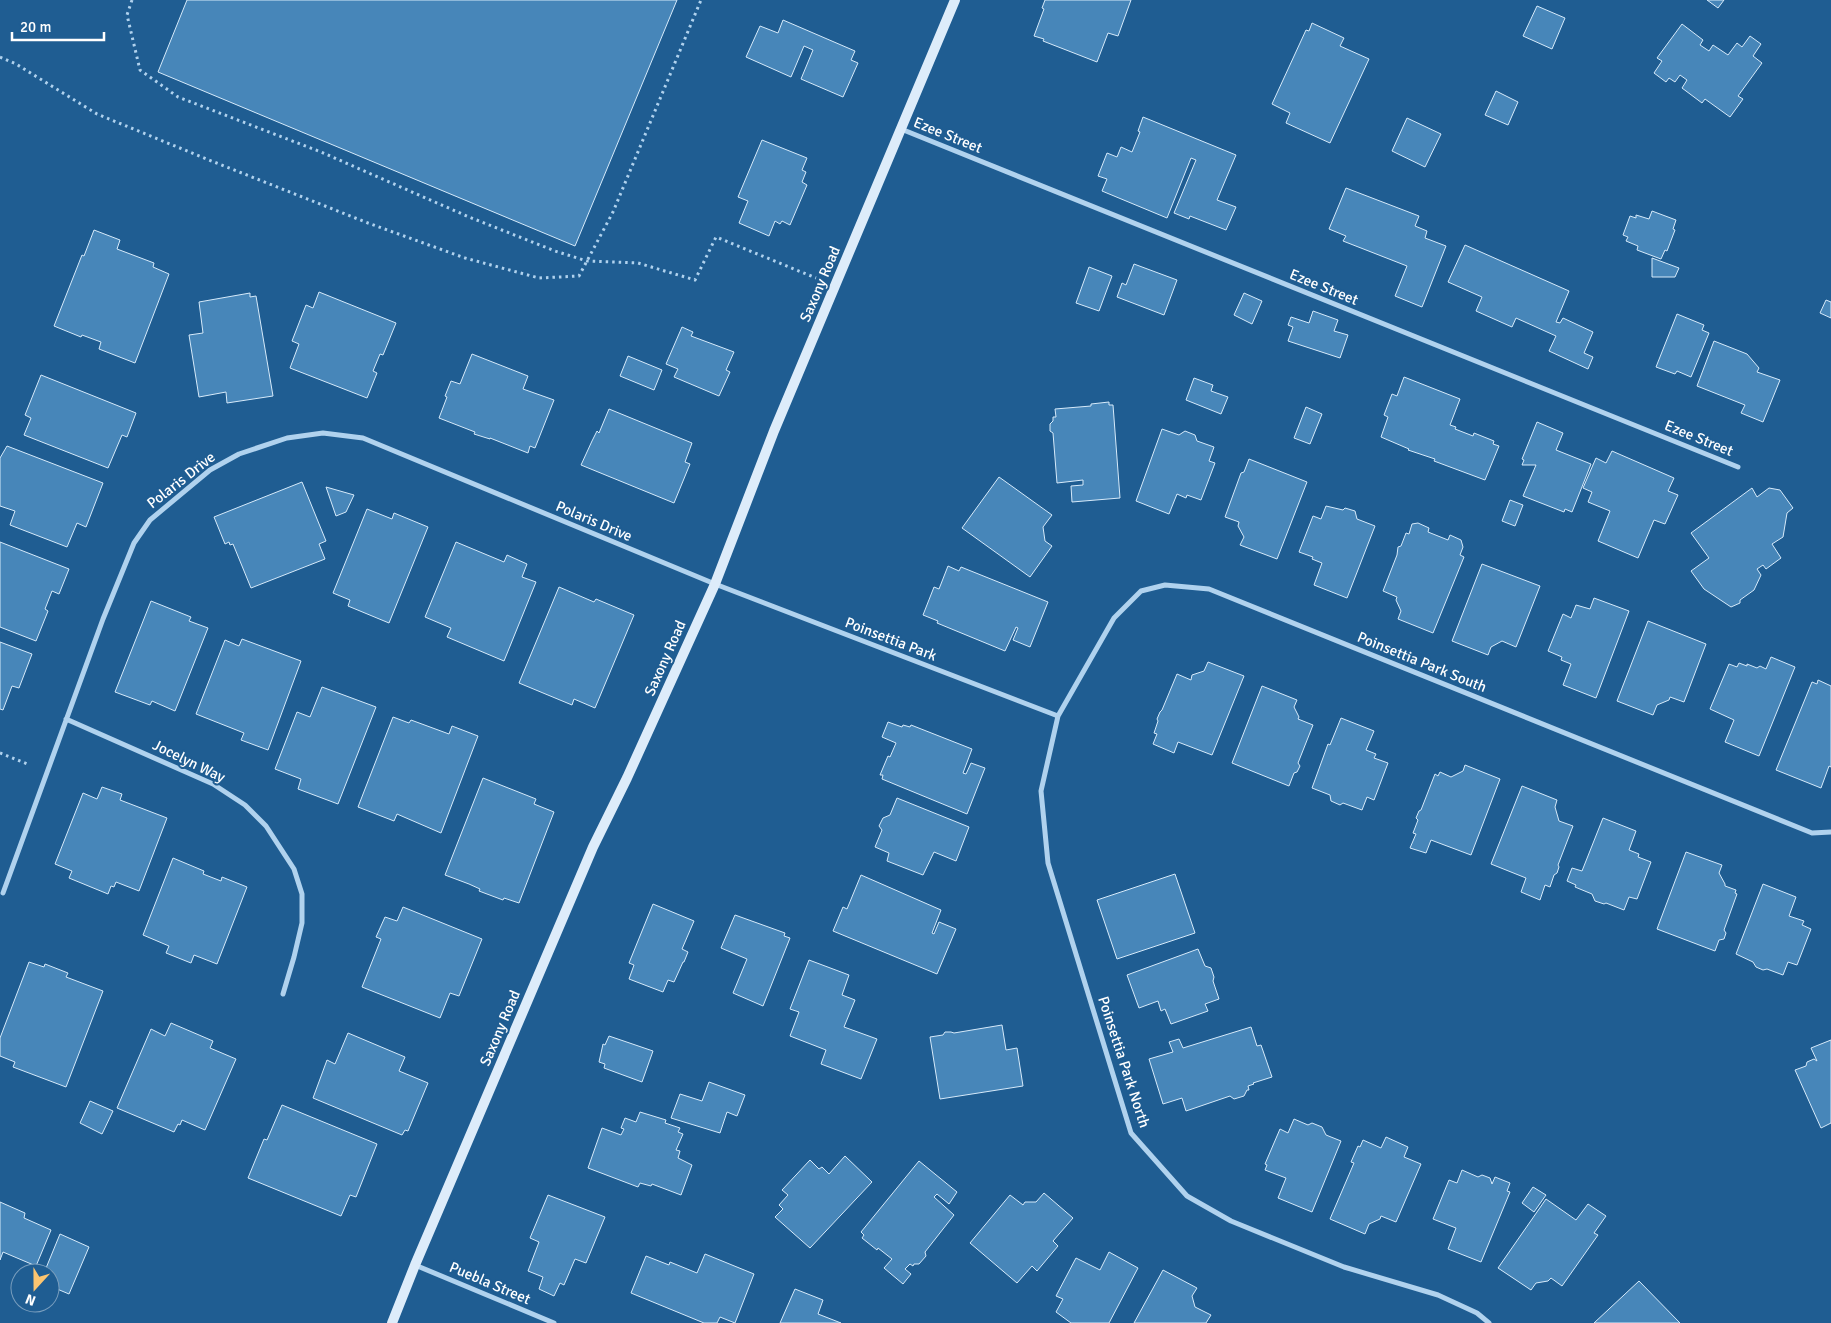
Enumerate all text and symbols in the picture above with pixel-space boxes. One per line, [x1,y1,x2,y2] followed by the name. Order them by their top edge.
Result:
[12,10,105,42] scale bar
[20,18,51,36] text: 20 m
[911,113,985,157] street label: Ezee Street
[796,243,844,325] street label: Saxony Road
[1287,265,1361,309] street label: Ezee Street
[1662,416,1736,460] street label: Ezee Street
[143,448,219,512] street label: Polaris Drive
[553,497,635,545] street label: Polaris Drive
[843,613,940,665] street label: Poinsettia Park
[640,617,690,699] street label: Saxony Road
[1355,628,1489,696] street label: Poinsettia Park South
[150,736,228,786] street label: Jocelyn Way
[476,987,524,1069] street label: Saxony Road
[1094,994,1154,1130] street label: Poinsettia Park North
[447,1258,533,1308] street label: Puebla Street
[10,1263,60,1313] north arrow
[23,1290,38,1309] text: N

